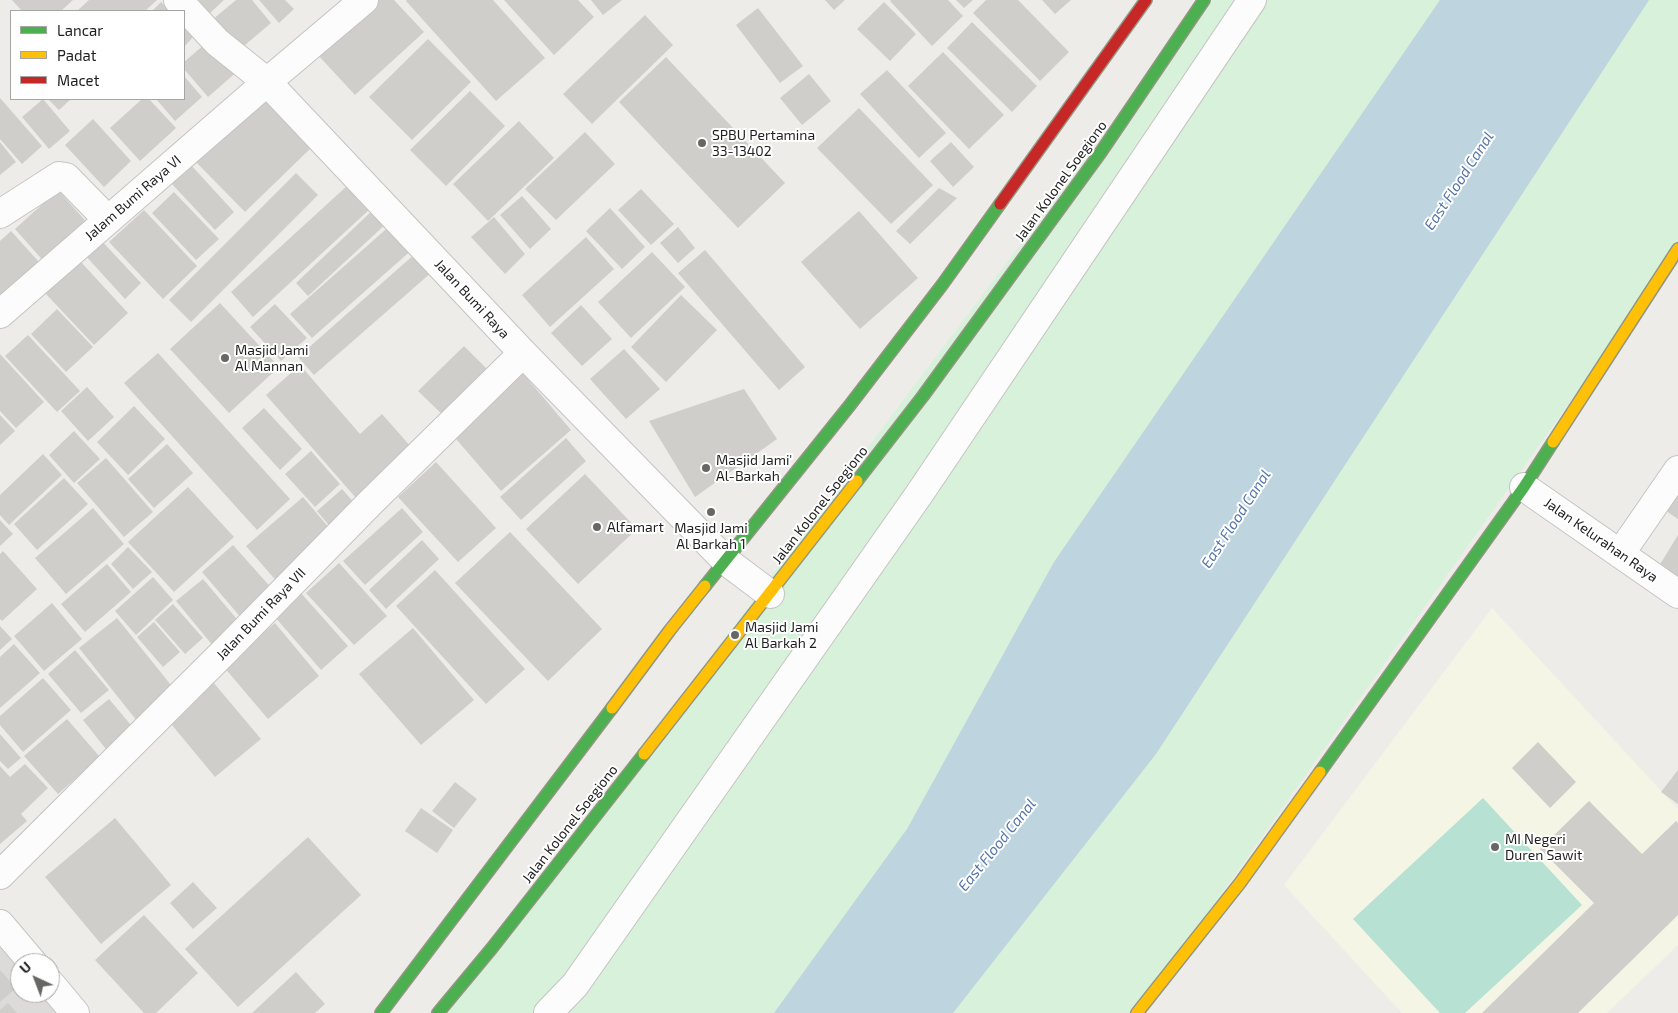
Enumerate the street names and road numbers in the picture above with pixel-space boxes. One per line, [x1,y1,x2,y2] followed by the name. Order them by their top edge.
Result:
[1012,117,1110,245] street label: Jalan Kolonel Soegiono
[82,152,184,244] street label: Jalam Bumi Raya VI
[431,256,513,342] street label: Jalan Bumi Raya
[769,443,871,567] street label: Jalan Kolonel Soegiono
[1541,494,1661,586] street label: Jalan Kelurahan Raya
[213,564,309,664] street label: Jalan Bumi Raya VII
[519,762,621,886] street label: Jalan Kolonel Soegiono

